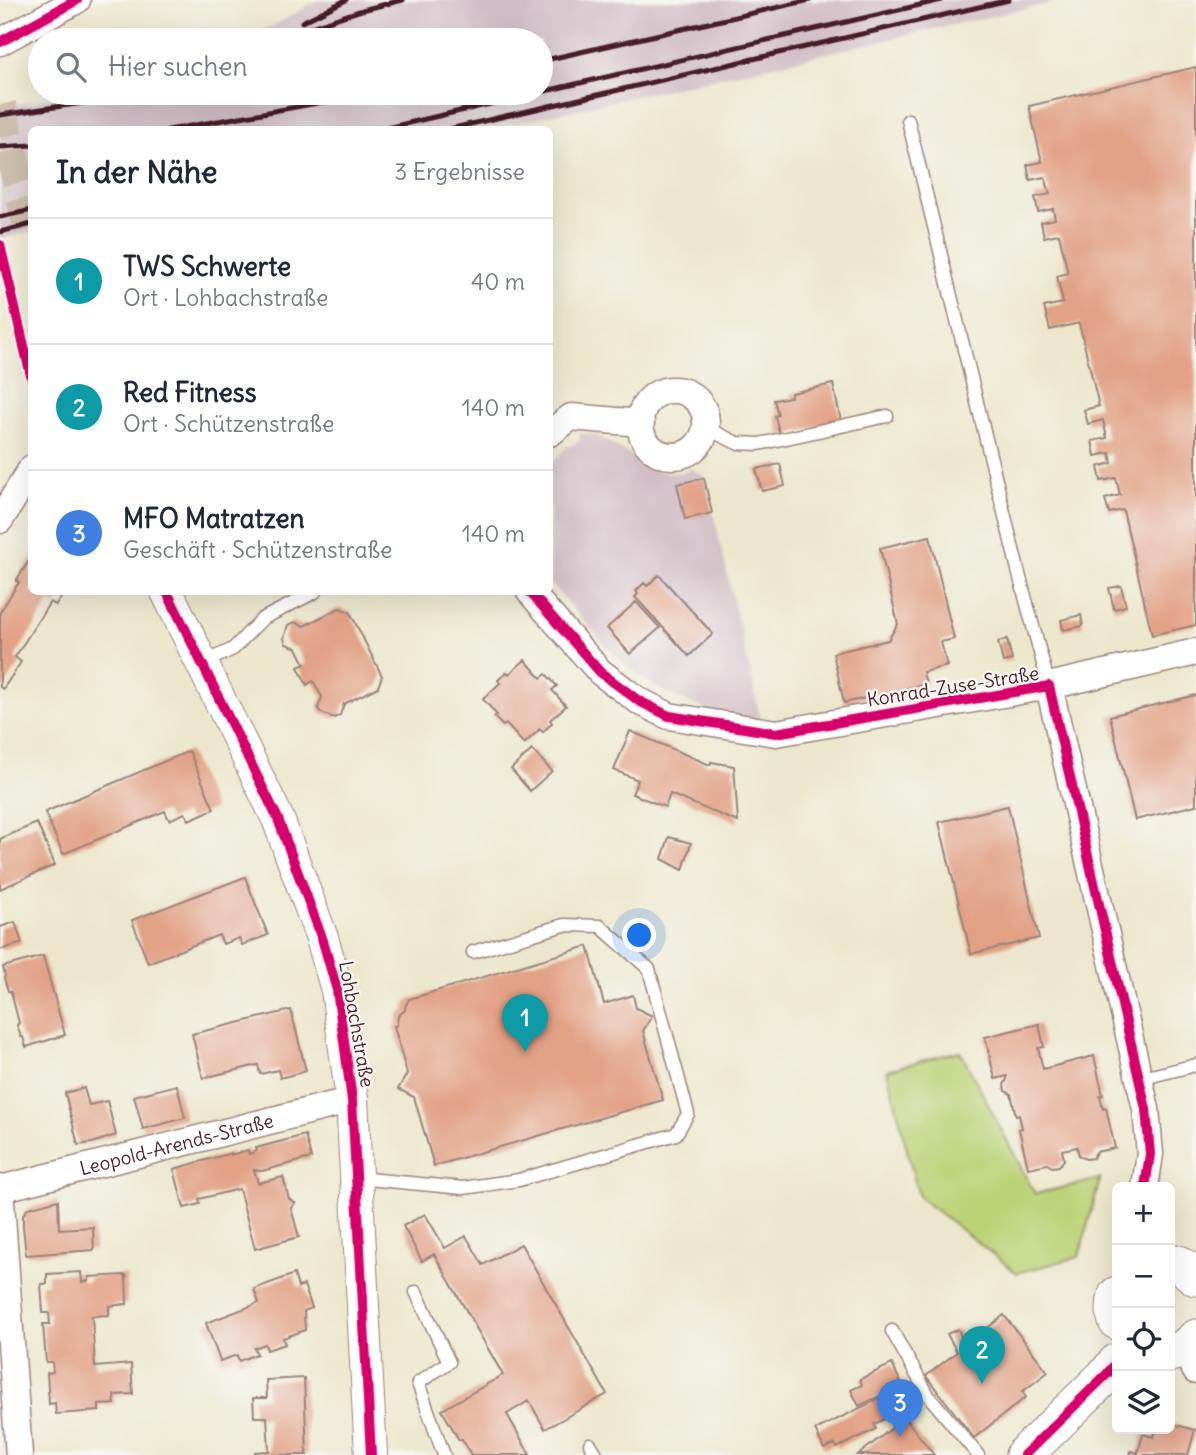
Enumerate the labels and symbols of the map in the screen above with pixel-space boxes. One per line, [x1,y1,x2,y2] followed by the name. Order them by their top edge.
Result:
[865,661,1041,711] street label: Konrad-Zuse-Straße
[622,918,656,952] your location
[334,959,380,1089] street label: Lohbachstraße
[502,994,548,1052] pin: 1
[77,1108,276,1180] street label: Leopold-Arends-Straße
[959,1326,1005,1384] pin: 2
[877,1379,923,1437] pin: 3

